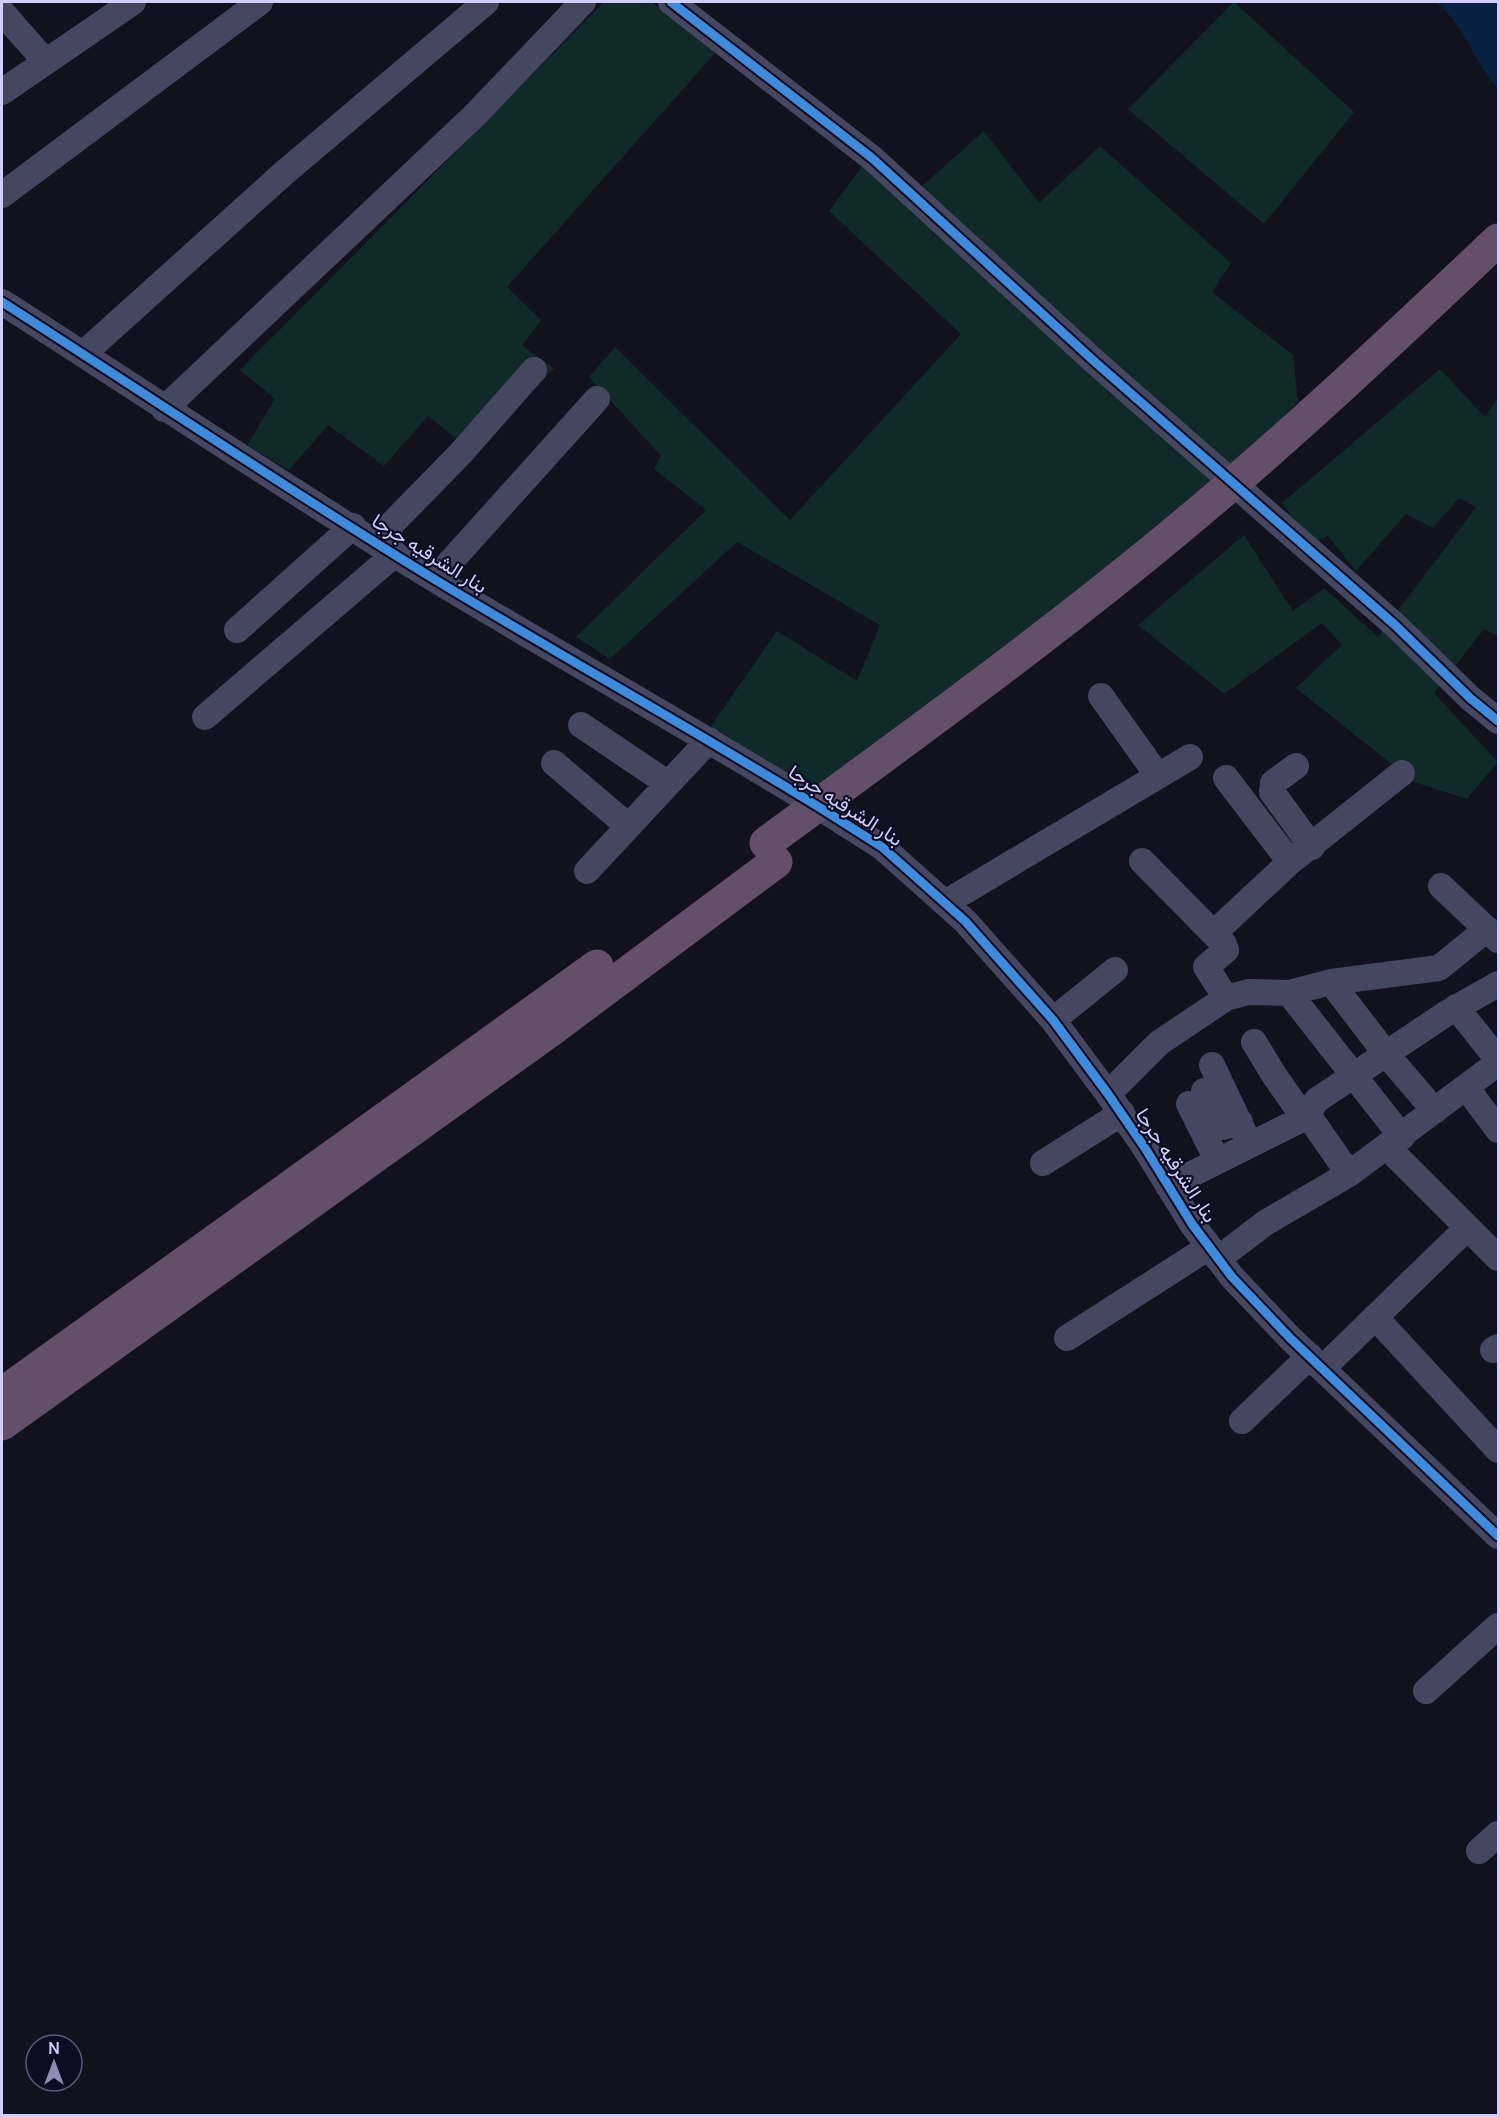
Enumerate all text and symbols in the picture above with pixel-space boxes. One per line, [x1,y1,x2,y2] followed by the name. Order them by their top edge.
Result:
[367,507,493,599] street label: بنار الشرقيه جرجا
[784,758,908,852] street label: بنار الشرقيه جرجا
[1130,1103,1224,1227] street label: بنار الشرقيه جرجا
[24,2033,84,2093] north arrow
[48,2037,60,2059] text: N

